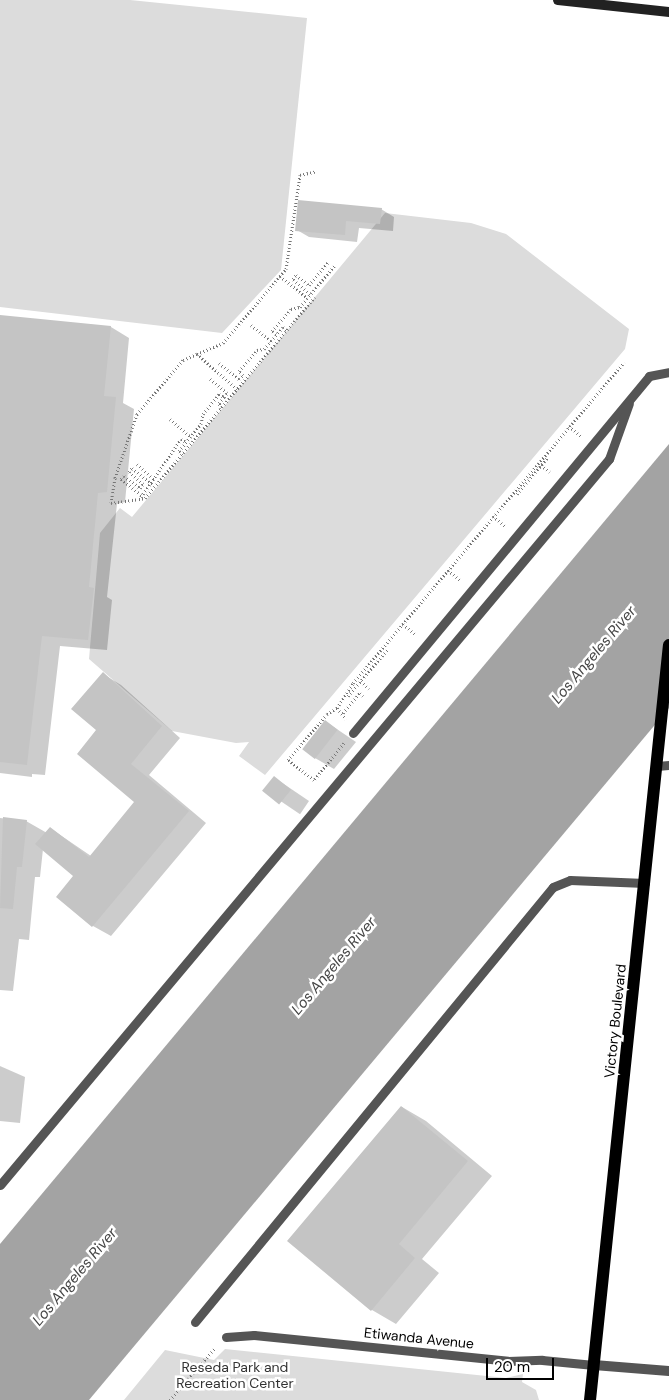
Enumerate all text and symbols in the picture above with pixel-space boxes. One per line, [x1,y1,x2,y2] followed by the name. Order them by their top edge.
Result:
[548,603,640,707] water label: Los Angeles River
[288,914,380,1018] water label: Los Angeles River
[601,963,629,1079] street label: Victory Boulevard
[29,1225,121,1329] water label: Los Angeles River
[363,1324,475,1352] street label: Etiwanda Avenue
[489,1348,556,1380] scale bar
[494,1357,530,1377] text: 20 m
[176,1359,294,1391] park label: Reseda Park and Recreation Center

